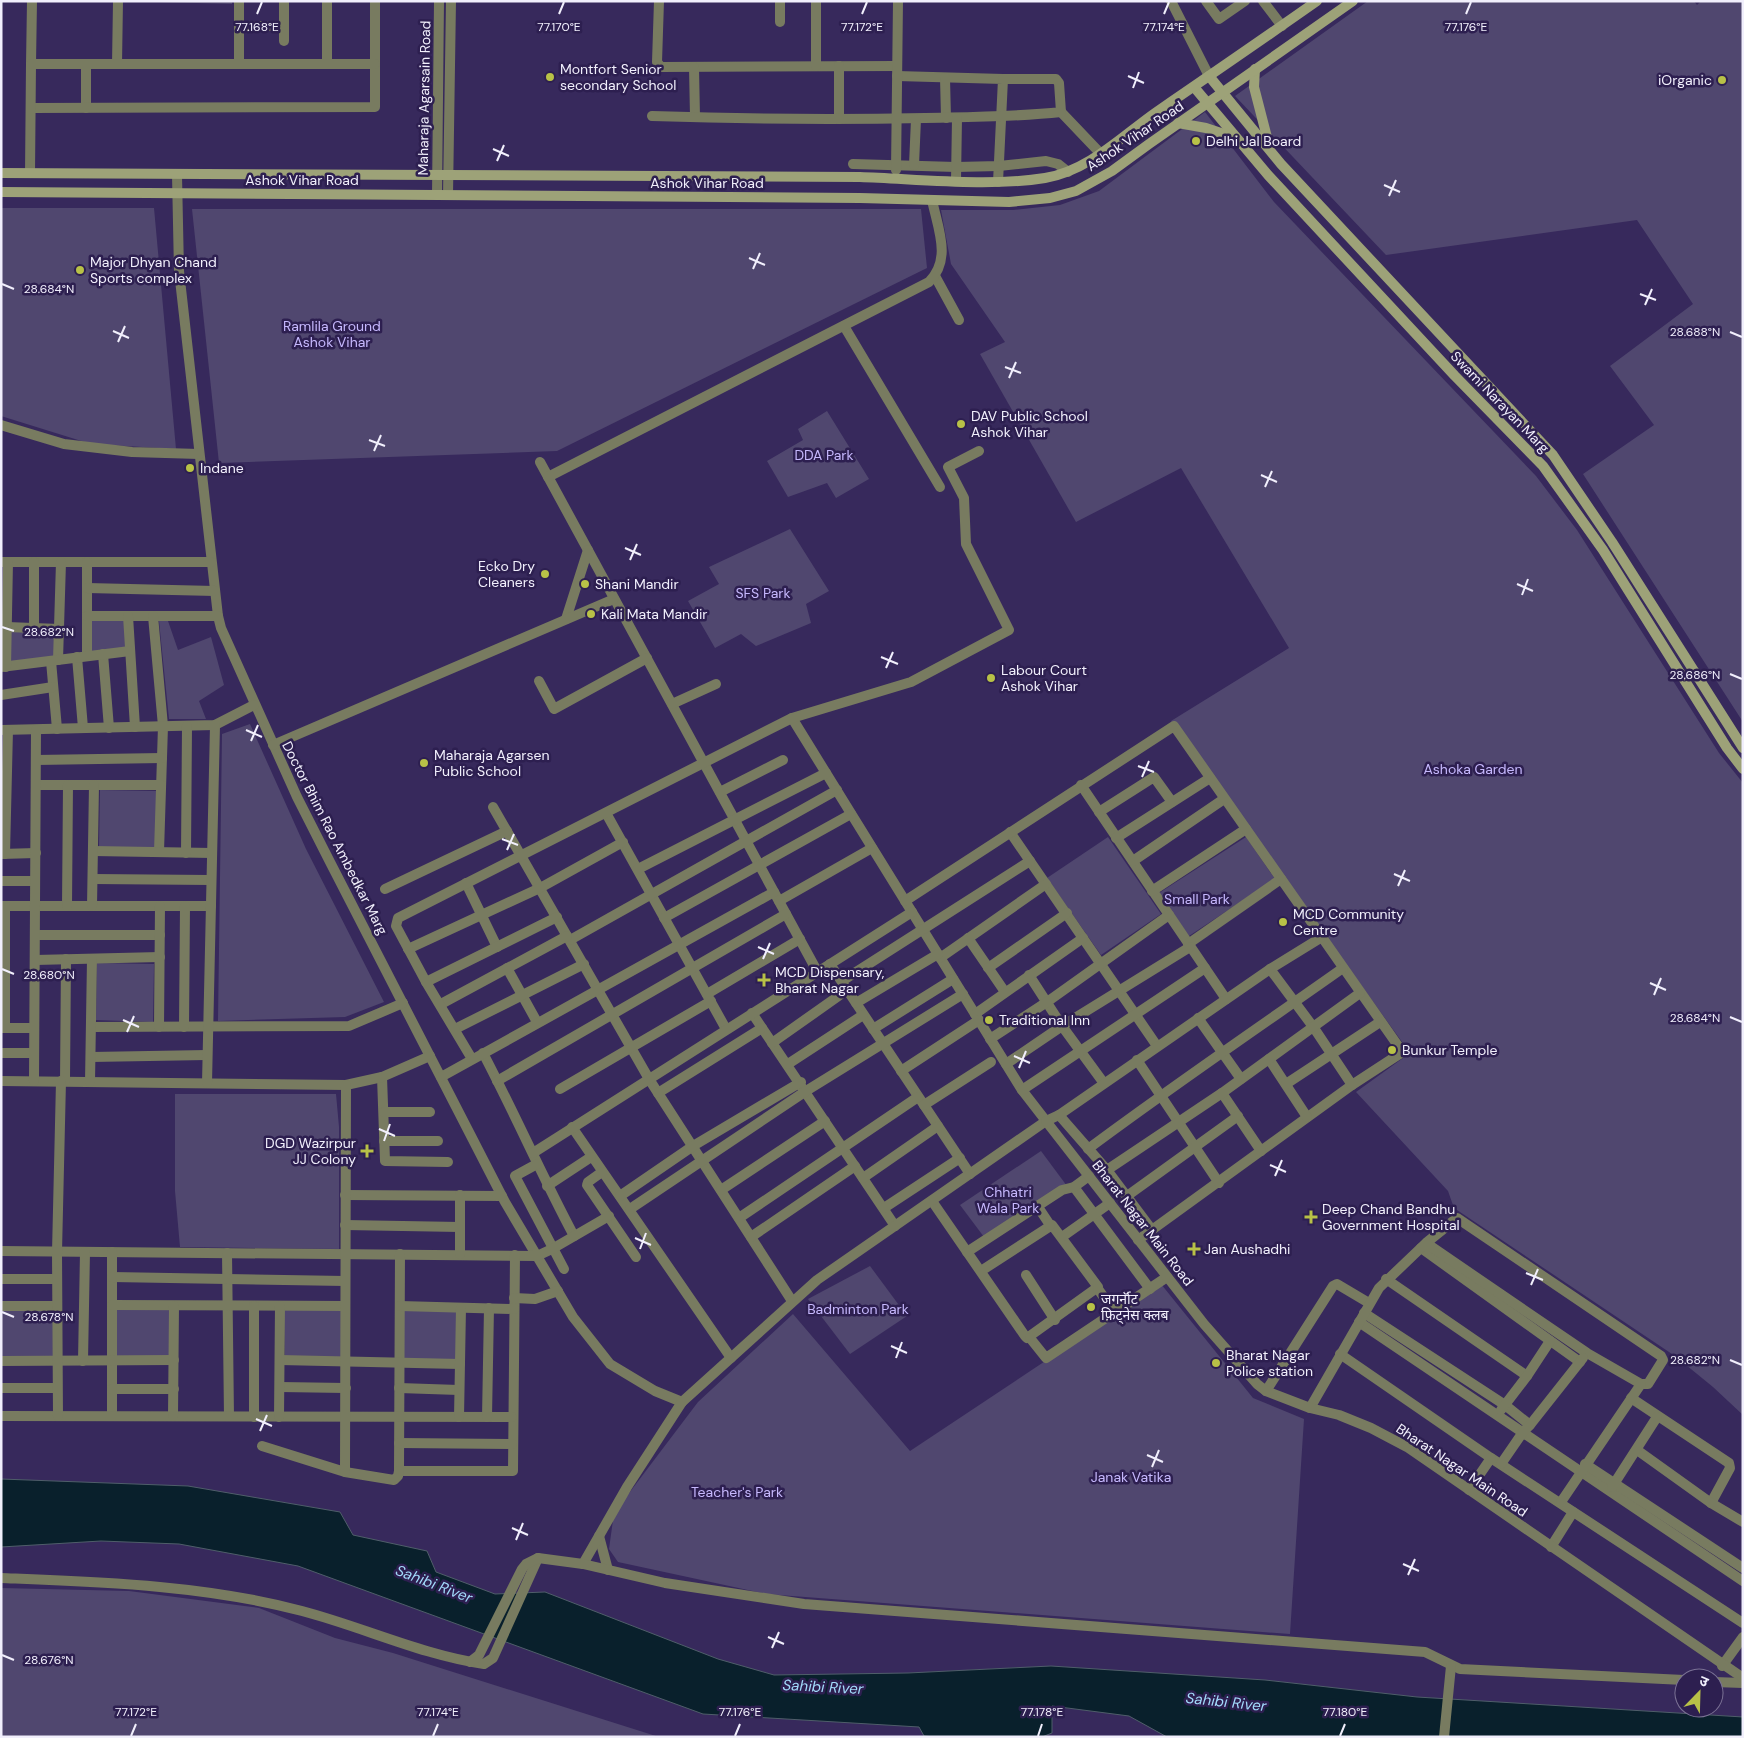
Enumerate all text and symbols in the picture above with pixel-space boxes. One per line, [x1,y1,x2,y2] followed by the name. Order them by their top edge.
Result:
[235,19,279,35] text: 77.168°E
[537,19,581,35] text: 77.170°E
[841,19,883,35] text: 77.172°E
[1143,19,1185,35] text: 77.174°E
[1445,19,1487,35] text: 77.176°E
[414,20,434,176] street label: Maharaja Agarsain Road
[560,60,676,94] place label: Montfort Senior secondary School
[544,71,556,83] marker: Montfort Senior secondary School
[1658,71,1712,89] place label: iOrganic
[1716,74,1728,86] marker: iOrganic
[1083,97,1187,175] street label: Ashok Vihar Road
[1206,132,1301,150] place label: Delhi Jal Board
[1190,135,1202,147] marker: Delhi Jal Board
[245,171,359,189] street label: Ashok Vihar Road
[650,174,764,192] street label: Ashok Vihar Road
[90,253,217,287] place label: Major Dhyan Chand Sports complex
[74,264,86,276] marker: Major Dhyan Chand Sports complex
[24,281,74,297] text: 28.684°N
[283,317,381,351] park label: Ramlila Ground Ashok Vihar
[1670,324,1720,340] text: 28.688°N
[1447,347,1553,457] street label: Swami Narayan Marg
[971,407,1088,441] place label: DAV Public School Ashok Vihar
[955,418,967,430] marker: DAV Public School Ashok Vihar
[794,446,854,464] park label: DDA Park
[200,459,244,477] place label: Indane
[184,462,196,474] marker: Indane
[478,557,535,591] place label: Ecko Dry Cleaners
[539,568,551,580] marker: Ecko Dry Cleaners
[595,575,679,593] place label: Shani Mandir
[579,578,591,590] marker: Shani Mandir
[735,584,791,602] park label: SFS Park
[601,605,707,623] place label: Kali Mata Mandir
[585,608,597,620] marker: Kali Mata Mandir
[24,624,74,640] text: 28.682°N
[1001,661,1087,695] place label: Labour Court Ashok Vihar
[1670,667,1720,683] text: 28.686°N
[985,672,997,684] marker: Labour Court Ashok Vihar
[278,738,392,938] street label: Doctor Bhim Rao Ambedkar Marg
[434,746,550,780] place label: Maharaja Agarsen Public School
[418,757,430,769] marker: Maharaja Agarsen Public School
[1424,760,1522,778] park label: Ashoka Garden
[1164,890,1230,908] park label: Small Park
[1293,905,1404,939] place label: MCD Community Centre
[1277,916,1289,928] marker: MCD Community Centre
[775,963,885,997] place label: MCD Dispensary, Bharat Nagar
[23,967,75,983] text: 28.680°N
[757,973,771,987] marker: MCD Dispensary, Bharat Nagar
[1670,1010,1720,1026] text: 28.684°N
[999,1011,1090,1029] place label: Traditional Inn
[983,1014,995,1026] marker: Traditional Inn
[1402,1041,1497,1059] place label: Bunkur Temple
[1386,1044,1398,1056] marker: Bunkur Temple
[265,1134,356,1168] place label: DGD Wazirpur JJ Colony
[360,1144,374,1158] marker: DGD Wazirpur JJ Colony
[1088,1157,1198,1289] street label: Bharat Nagar Main Road
[977,1183,1039,1217] park label: Chhatri Wala Park
[1322,1200,1460,1234] place label: Deep Chand Bandhu Government Hospital
[1304,1210,1318,1224] marker: Deep Chand Bandhu Government Hospital
[1204,1240,1290,1258] place label: Jan Aushadhi
[1188,1243,1200,1255] marker: Jan Aushadhi
[1101,1290,1170,1325] place label: जगर्नॉट फ़िट्नेस क्लब
[807,1300,909,1318] park label: Badminton Park
[1085,1301,1097,1313] marker: जगर्नॉट फ़िट्नेस क्लब
[24,1309,74,1325] text: 28.678°N
[1226,1346,1313,1380] place label: Bharat Nagar Police station
[1670,1352,1720,1368] text: 28.682°N
[1210,1357,1222,1369] marker: Bharat Nagar Police station
[1393,1419,1531,1521] street label: Bharat Nagar Main Road
[1091,1468,1171,1486] park label: Janak Vatika
[691,1483,783,1501] park label: Teacher's Park
[393,1560,476,1608] water label: Sahibi River
[24,1652,74,1668] text: 28.676°N
[1674,1668,1724,1718] north arrow
[1697,1671,1712,1691] text: उ
[782,1675,864,1699] water label: Sahibi River
[1185,1688,1268,1716] water label: Sahibi River
[115,1704,157,1720] text: 77.172°E
[417,1704,459,1720] text: 77.174°E
[719,1704,761,1720] text: 77.176°E
[1021,1704,1063,1720] text: 77.178°E
[1323,1704,1367,1720] text: 77.180°E

